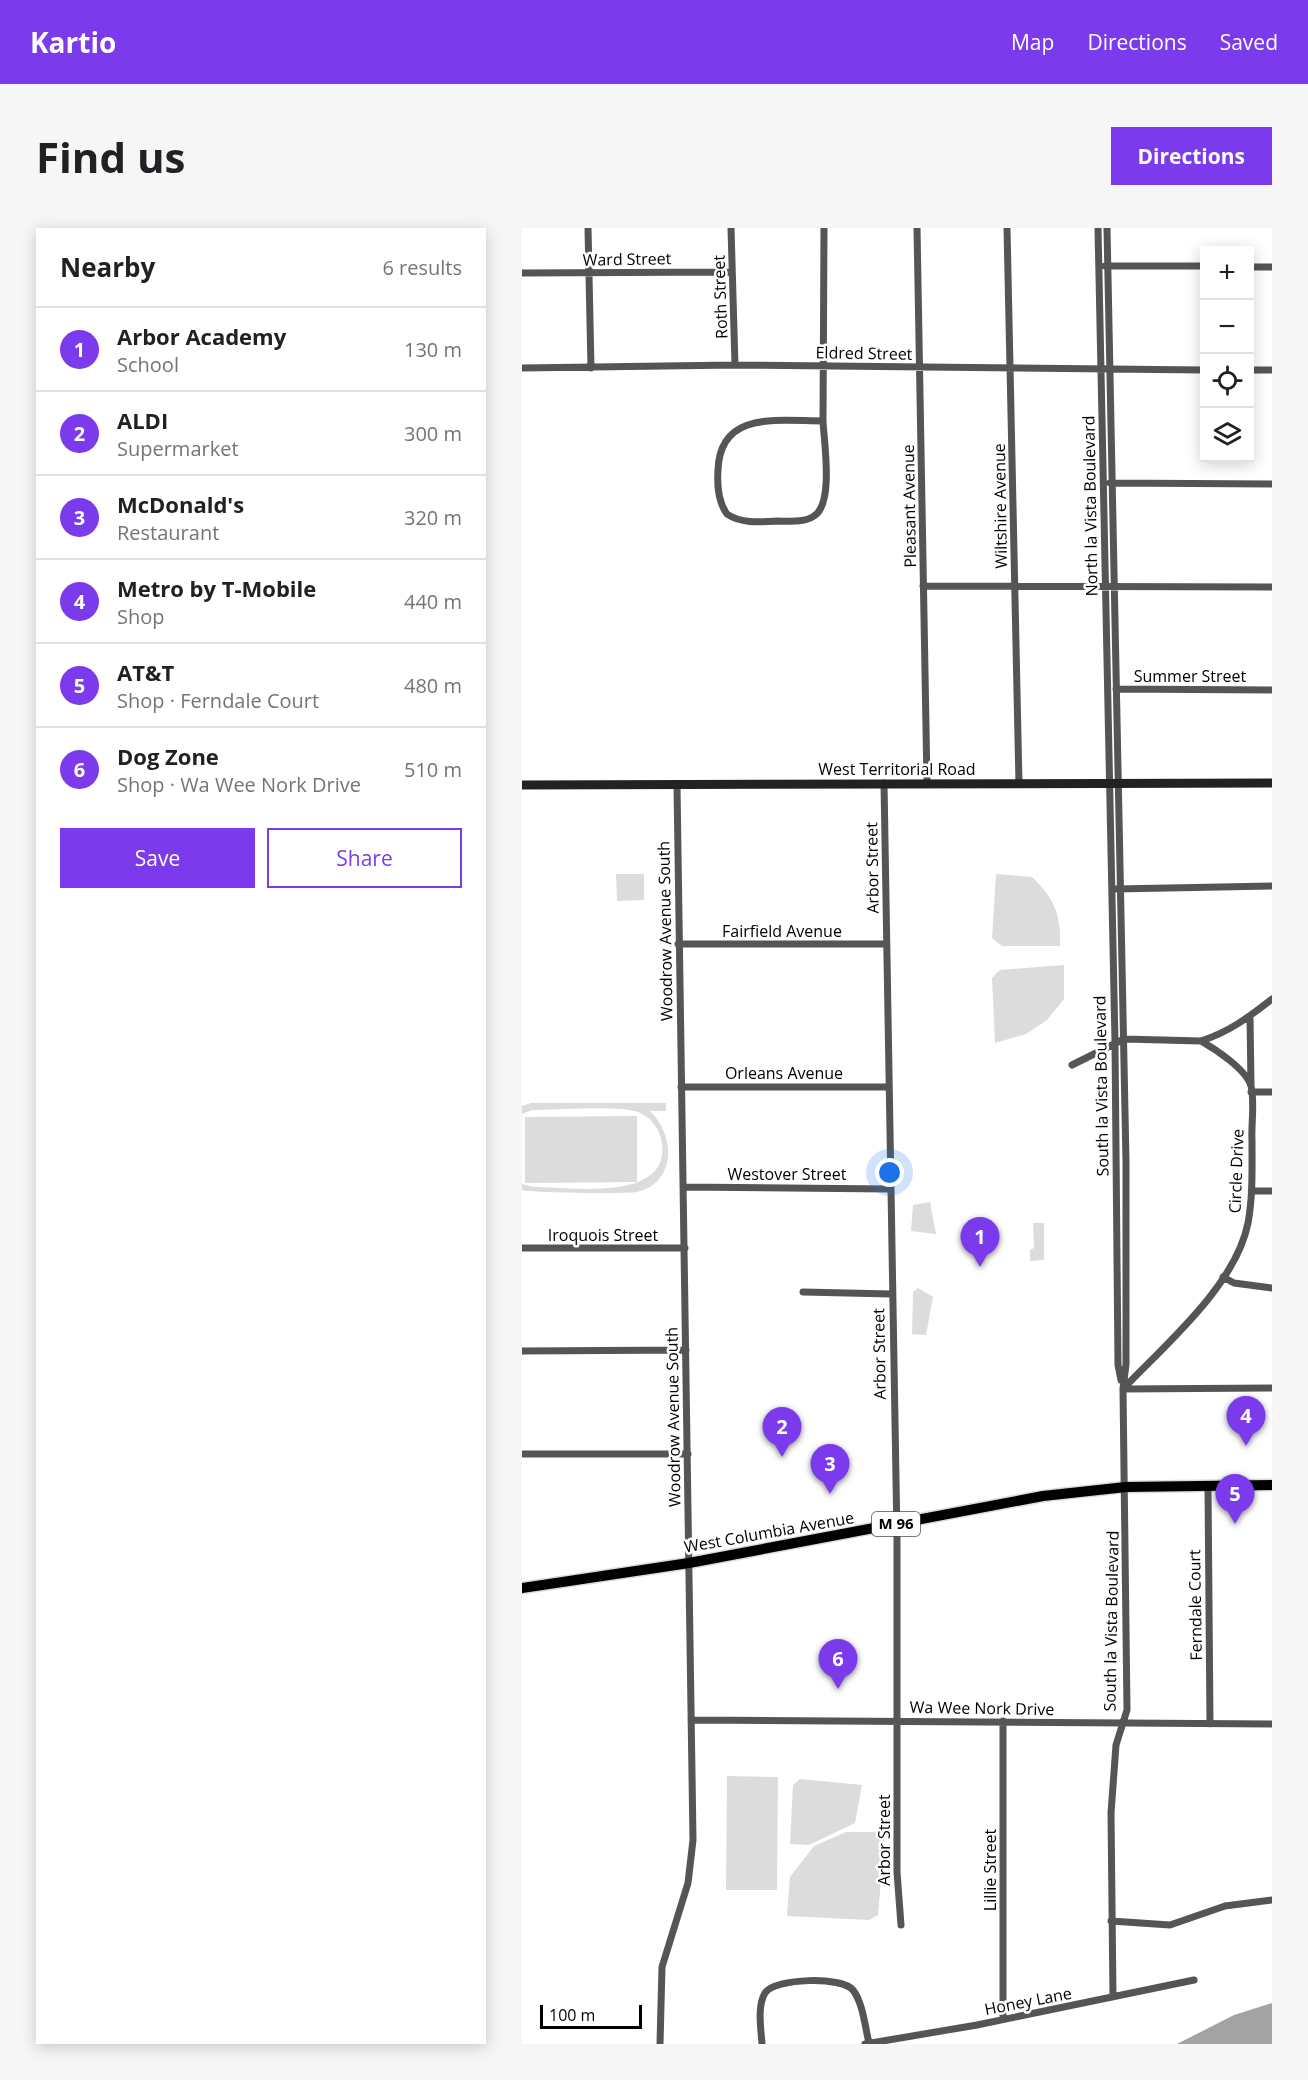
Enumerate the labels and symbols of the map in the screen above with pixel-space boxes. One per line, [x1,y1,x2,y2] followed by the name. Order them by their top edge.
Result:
[582,247,672,271] street label: Ward Street
[708,254,732,339] street label: Roth Street
[815,341,913,365] street label: Eldred Street
[1077,415,1103,597] street label: North la Vista Boulevard
[988,443,1012,569] street label: Wiltshire Avenue
[897,444,921,568] street label: Pleasant Avenue
[1134,665,1247,687] street label: Summer Street
[818,758,976,780] street label: West Territorial Road
[860,822,884,914] street label: Arbor Street
[652,841,678,1021] street label: Woodrow Avenue South
[722,920,842,942] street label: Fairfield Avenue
[1088,995,1114,1177] street label: South la Vista Boulevard
[725,1062,843,1084] street label: Orleans Avenue
[1224,1128,1248,1214] street label: Circle Drive
[875,1158,904,1187] your location
[727,1163,847,1185] street label: Westover Street
[960,1218,1000,1267] pin: 1
[548,1224,658,1246] street label: Iroquois Street
[867,1308,891,1400] street label: Arbor Street
[660,1327,686,1507] street label: Woodrow Avenue South
[1226,1396,1266,1446] pin: 4
[762,1408,802,1457] pin: 2
[810,1444,850,1494] pin: 3
[1216,1474,1254,1524] pin: 5
[682,1506,856,1558] street label: West Columbia Avenue
[872,1512,920,1536] road number: M 96
[1098,1530,1124,1712] street label: South la Vista Boulevard
[1183,1549,1207,1661] street label: Ferndale Court
[818,1640,858,1689] pin: 6
[909,1696,1055,1720] street label: Wa Wee Nork Drive
[873,1794,895,1886] street label: Arbor Street
[979,1829,1001,1911] street label: Lillie Street
[982,1982,1074,2020] street label: Honey Lane
[540,2002,642,2030] scale bar

